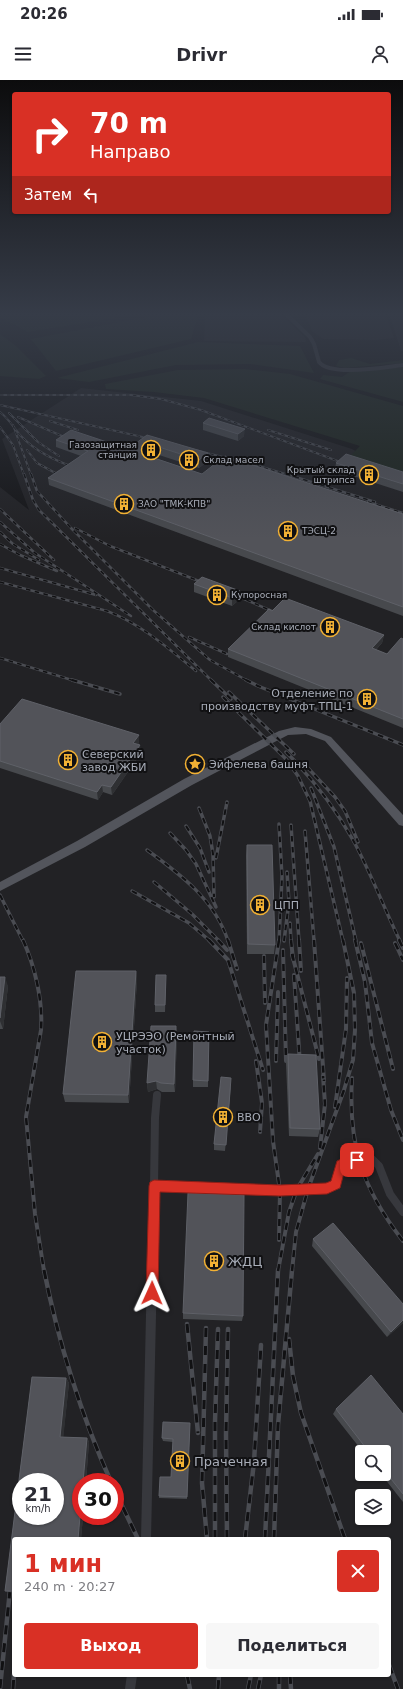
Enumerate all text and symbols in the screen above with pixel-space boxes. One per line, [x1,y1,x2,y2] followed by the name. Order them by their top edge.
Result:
[20,5,68,23] text: 20:26
[12,43,34,65] icon: menu
[369,43,391,65] icon: person
[176,44,227,65] text: Drivr
[90,107,168,140] text: 70 m
[24,108,76,160] icon: right
[90,141,170,162] text: Направо
[80,184,102,206] icon: left
[24,186,72,204] text: Затем
[140,439,162,461] building icon: Газозащитная станция
[69,440,137,460] place label: Газозащитная станция
[178,449,200,471] building icon: Склад масел
[203,455,264,465] place label: Склад масел
[358,464,380,486] building icon: Крытый склад штрипса
[287,465,355,485] place label: Крытый склад штрипса
[113,493,135,515] building icon: ЗАО "ТМК-КПВ"
[138,499,210,509] place label: ЗАО "ТМК-КПВ"
[277,520,299,542] building icon: ТЭСЦ-2
[301,526,336,536] place label: ТЭСЦ-2
[206,584,228,606] building icon: Купоросная
[231,590,287,600] place label: Купоросная
[319,616,341,638] building icon: Склад кислот
[251,622,316,632] place label: Склад кислот
[201,687,353,713] place label: Отделение по производству муфт ТПЦ-1
[356,688,378,710] building icon: Отделение по производству муфт ТПЦ-1
[82,748,147,774] place label: Северский завод ЖБИ
[57,749,79,771] building icon: Северский завод ЖБИ
[184,753,206,775] place icon: Эйфелева башня
[209,758,308,771] place label: Эйфелева башня
[249,894,271,916] building icon: ЦПП
[274,899,299,912] place label: ЦПП
[116,1030,235,1056] place label: УЦРЭЭО (Ремонтный участок)
[91,1031,113,1053] building icon: УЦРЭЭО (Ремонтный участок)
[212,1106,234,1128] building icon: ВВО
[237,1111,261,1124] place label: ВВО
[340,1143,374,1177] pin
[346,1149,368,1171] icon: arrive
[203,1250,225,1272] building icon: ЖДЦ
[228,1254,262,1269] place label: ЖДЦ
[131,1272,173,1314] position arrow
[355,1445,391,1525] map controls
[355,1445,391,1481] button: search
[169,1450,191,1472] building icon: Прачечная
[194,1454,268,1469] place label: Прачечная
[72,1473,124,1525] speed limit sign: 30
[24,1482,52,1506] text: 21
[355,1489,391,1525] button: layers
[25,1503,51,1514] text: km/h
[24,1550,102,1578] text: 1 мин
[337,1550,379,1592] button: close
[24,1579,115,1594] text: 240 m · 20:27
[24,1623,198,1669] button: Выход
[206,1623,379,1669] button: Поделиться

